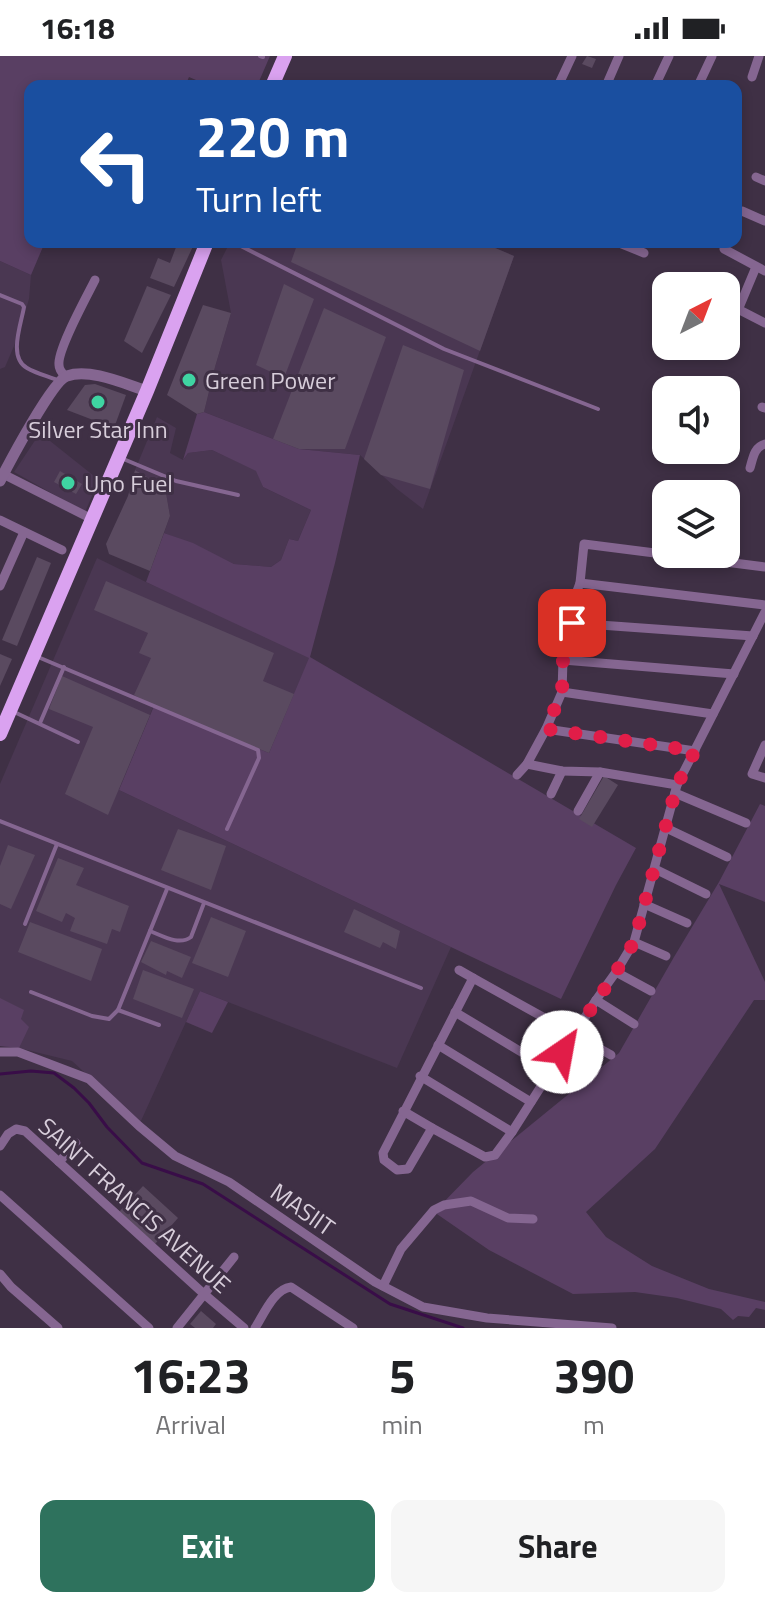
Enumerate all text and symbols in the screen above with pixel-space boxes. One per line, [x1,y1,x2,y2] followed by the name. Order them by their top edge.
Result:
[40,5,115,51] text: 16:18
[196,94,349,179] text: 220 m
[64,112,168,216] icon: left
[196,171,322,226] text: Turn left
[652,272,740,360] north arrow
[652,272,740,568] map controls
[205,362,336,398] place label: Green Power
[180,371,198,389] marker: Green Power
[652,376,740,464] button: sound
[89,393,107,411] marker: Silver Star Inn
[28,411,168,447] place label: Silver Star Inn
[84,465,173,501] place label: Uno Fuel
[59,474,77,492] marker: Uno Fuel
[652,480,740,568] button: layers
[538,589,606,657] pin
[550,601,594,645] icon: arrive
[520,1010,604,1094] position arrow
[31,1109,239,1301] street label: SAINT FRANCIS AVENUE
[263,1174,343,1245] street label: MASIIT
[131,1339,251,1412] text: 16:23
[389,1339,416,1412] text: 5
[554,1339,634,1412] text: 390
[155,1405,226,1444] text: Arrival
[381,1405,423,1444] text: min
[583,1405,605,1444] text: m
[40,1500,375,1592] button: Exit
[391,1500,725,1592] button: Share

